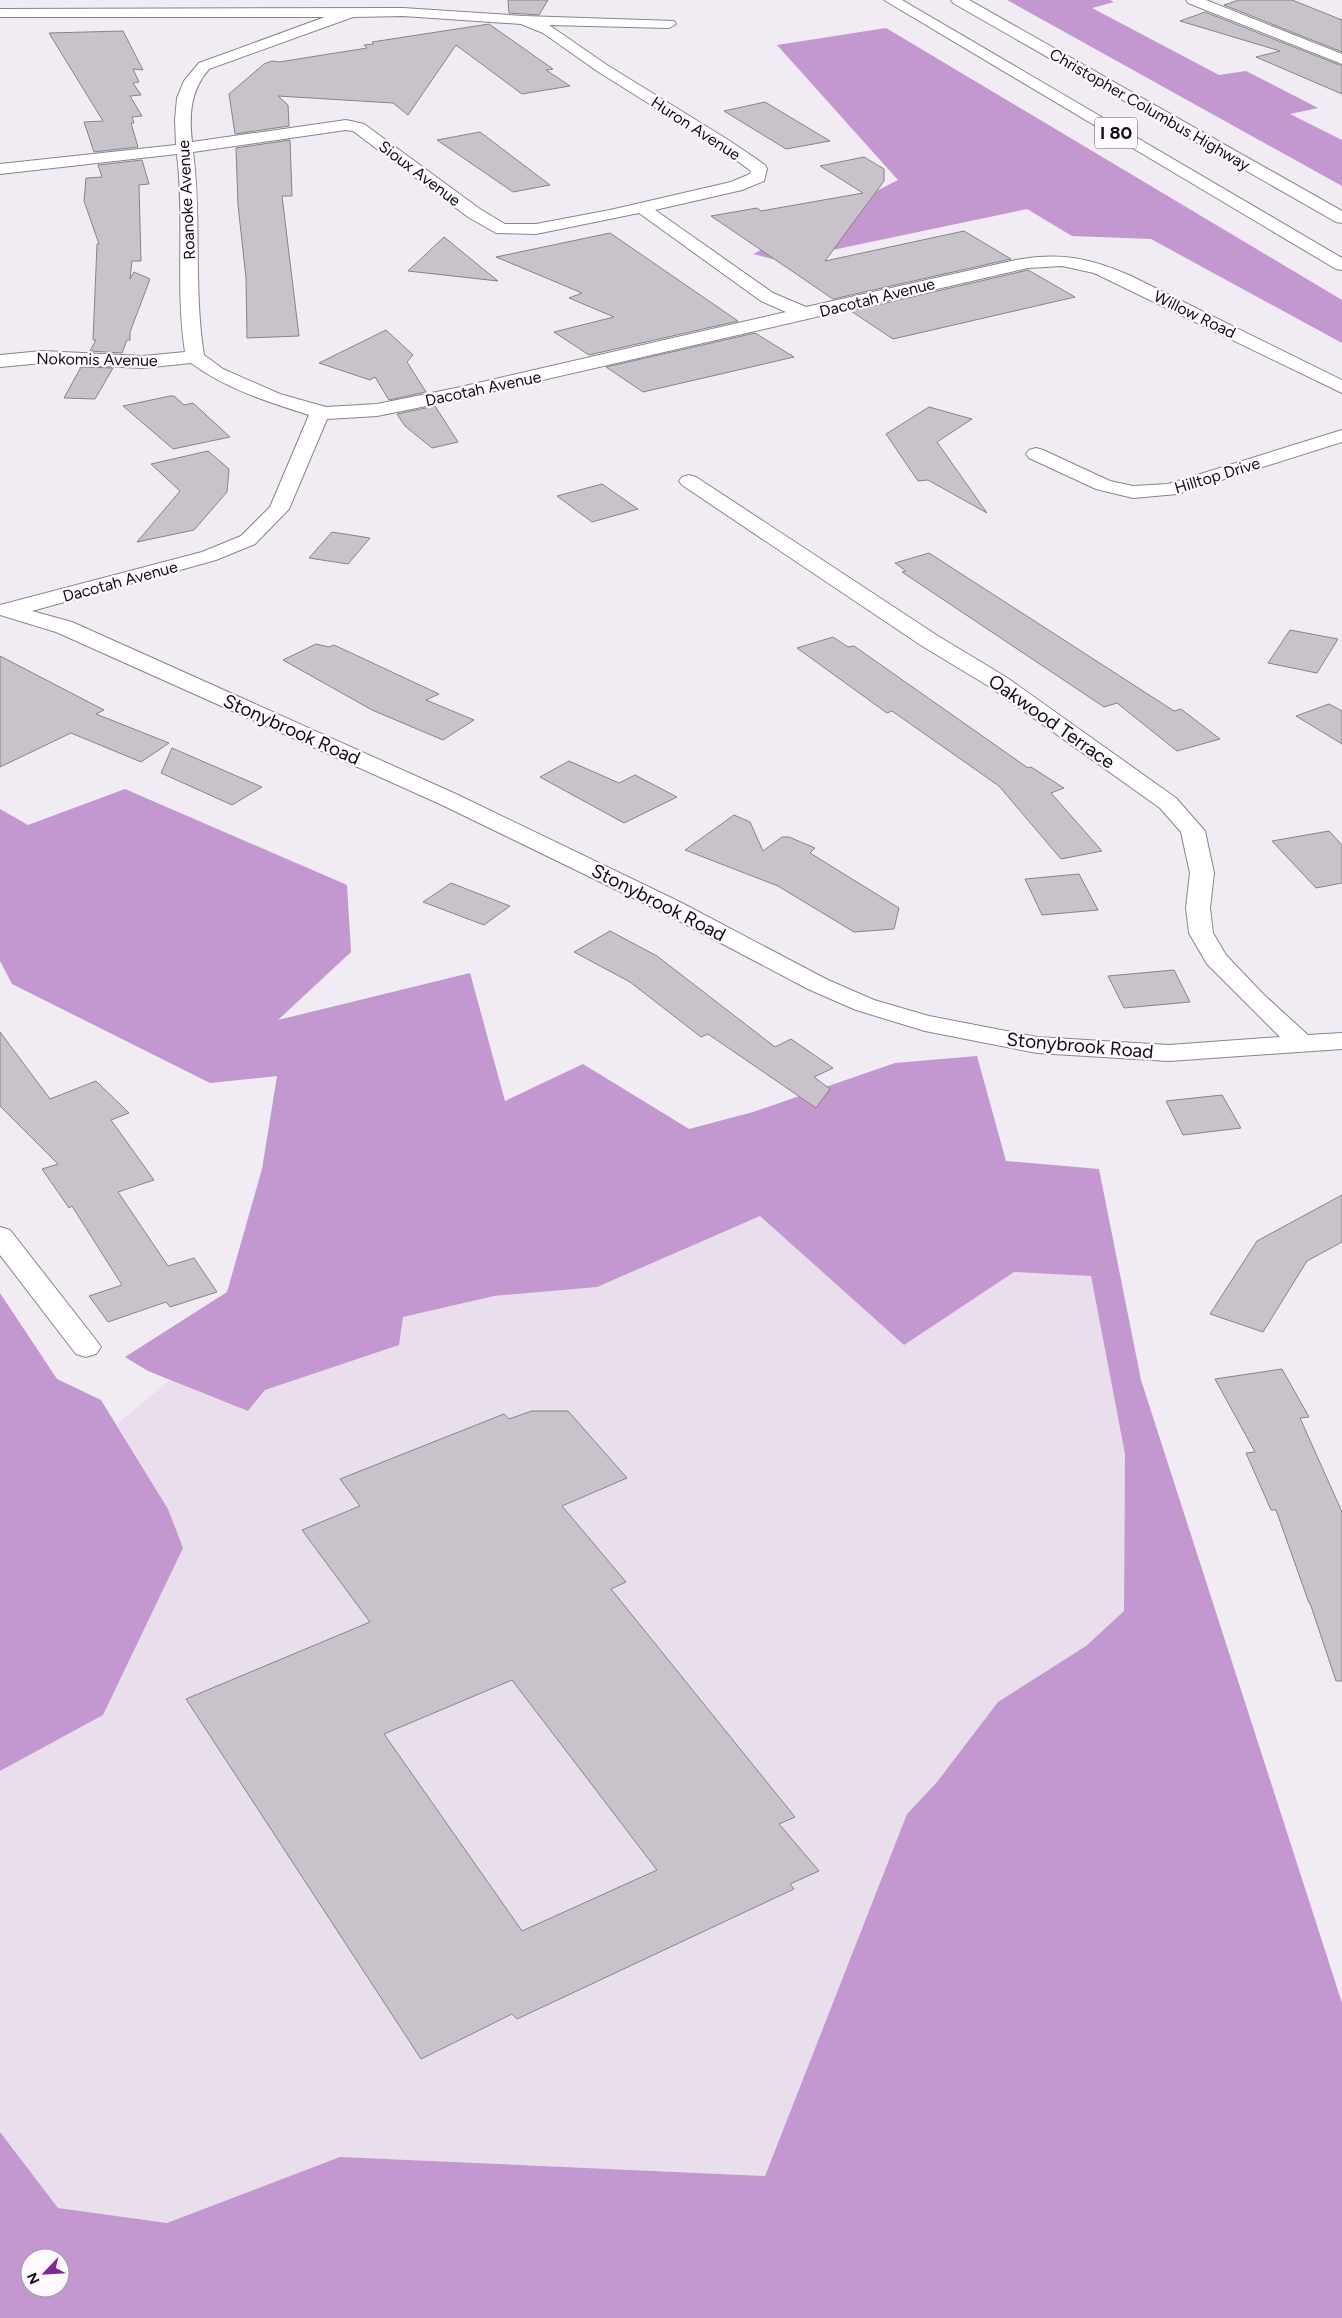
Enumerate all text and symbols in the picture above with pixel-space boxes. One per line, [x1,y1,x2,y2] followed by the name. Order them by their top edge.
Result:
[1046,44,1254,175] street label: Christopher Columbus Highway
[648,93,744,164] street label: Huron Avenue
[1095,118,1137,148] road number: I 80
[375,137,465,210] street label: Sioux Avenue
[174,139,199,260] street label: Roanoke Avenue
[817,274,937,321] street label: Dacotah Avenue
[1151,287,1239,342] street label: Willow Road
[36,349,158,370] street label: Nokomis Avenue
[423,367,543,410] street label: Dacotah Avenue
[1172,453,1262,497] street label: Hilltop Drive
[61,557,180,606] street label: Dacotah Avenue
[984,669,1119,774] street label: Oakwood Terrace
[220,689,364,770] street label: Stonybrook Road
[588,859,730,946] street label: Stonybrook Road
[1005,1028,1154,1063] street label: Stonybrook Road
[20,2248,70,2298] north arrow
[24,2270,44,2287] text: N

